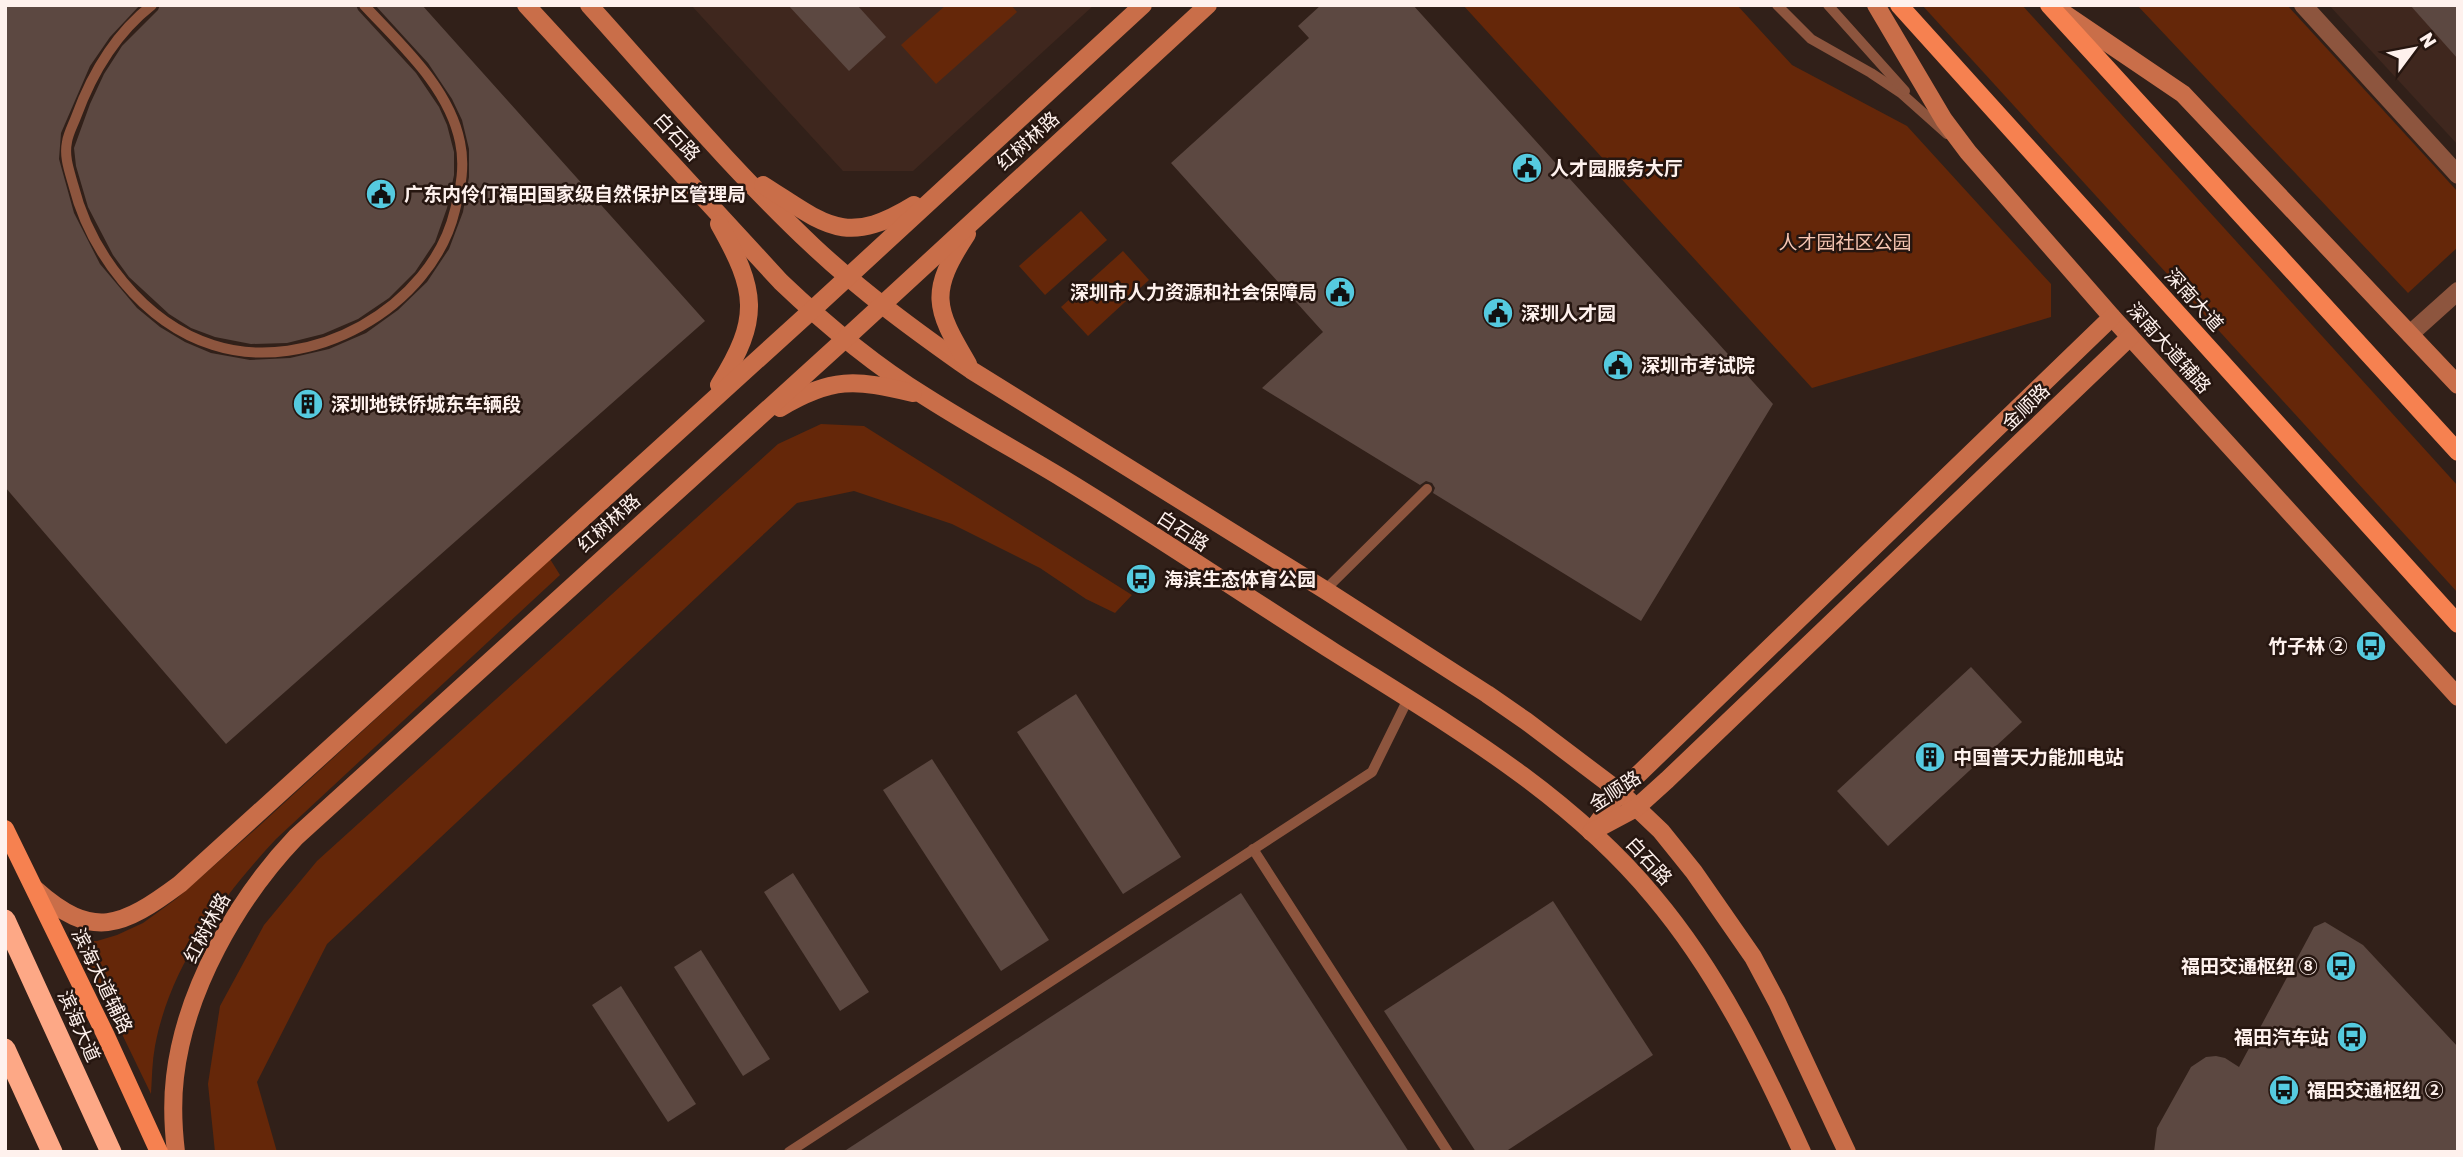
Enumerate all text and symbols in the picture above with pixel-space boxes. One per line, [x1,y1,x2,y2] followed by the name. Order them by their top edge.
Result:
[2379,14,2449,84] north arrow
[2415,28,2441,52] text: N
[992,107,1064,175] street label: 红树林路
[649,108,705,166] street label: 白石路
[1510,151,1544,185] public building icon: 人才园服务大厅
[1550,157,1683,180] place label: 人才园服务大厅
[364,177,398,211] public building icon: 广东内伶仃福田国家级自然保护区管理局
[404,183,746,206] place label: 广东内伶仃福田国家级自然保护区管理局
[1778,231,1912,254] park label: 人才园社区公园
[2160,264,2228,336] street label: 深南大道
[1323,275,1357,309] public building icon: 深圳市人力资源和社会保障局
[1070,281,1317,304] place label: 深圳市人力资源和社会保障局
[1481,296,1515,330] public building icon: 深圳人才园
[2122,298,2216,398] street label: 深南大道辅路
[1521,302,1616,325] place label: 深圳人才园
[1601,348,1635,382] public building icon: 深圳市考试院
[1641,354,1755,377] place label: 深圳市考试院
[1998,379,2054,435] street label: 金顺路
[291,387,325,421] building icon: 深圳地铁侨城东车辆段
[331,393,521,416] place label: 深圳地铁侨城东车辆段
[573,489,645,557] street label: 红树林路
[1153,506,1213,556] street label: 白石路
[1124,562,1158,596] bus stop icon: 海滨生态体育公园
[1164,568,1316,591] place label: 海滨生态体育公园
[2354,629,2388,663] bus stop icon: 竹子林 ②
[2268,635,2348,658] place label: 竹子林 ②
[1913,740,1947,774] building icon: 中国普天力能加电站
[1953,746,2124,769] place label: 中国普天力能加电站
[1585,766,1645,816] street label: 金顺路
[1621,832,1677,890] street label: 白石路
[179,889,235,967] street label: 红树林路
[67,925,137,1037] street label: 滨海大道辅路
[2324,949,2358,983] bus stop icon: 福田交通枢纽 ⑧
[2181,955,2318,978] place label: 福田交通枢纽 ⑧
[53,987,105,1065] street label: 滨海大道
[2335,1020,2369,1054] bus stop icon: 福田汽车站
[2234,1026,2329,1049] place label: 福田汽车站
[2267,1073,2301,1107] bus stop icon: 福田交通枢纽 ②
[2307,1079,2444,1102] place label: 福田交通枢纽 ②

